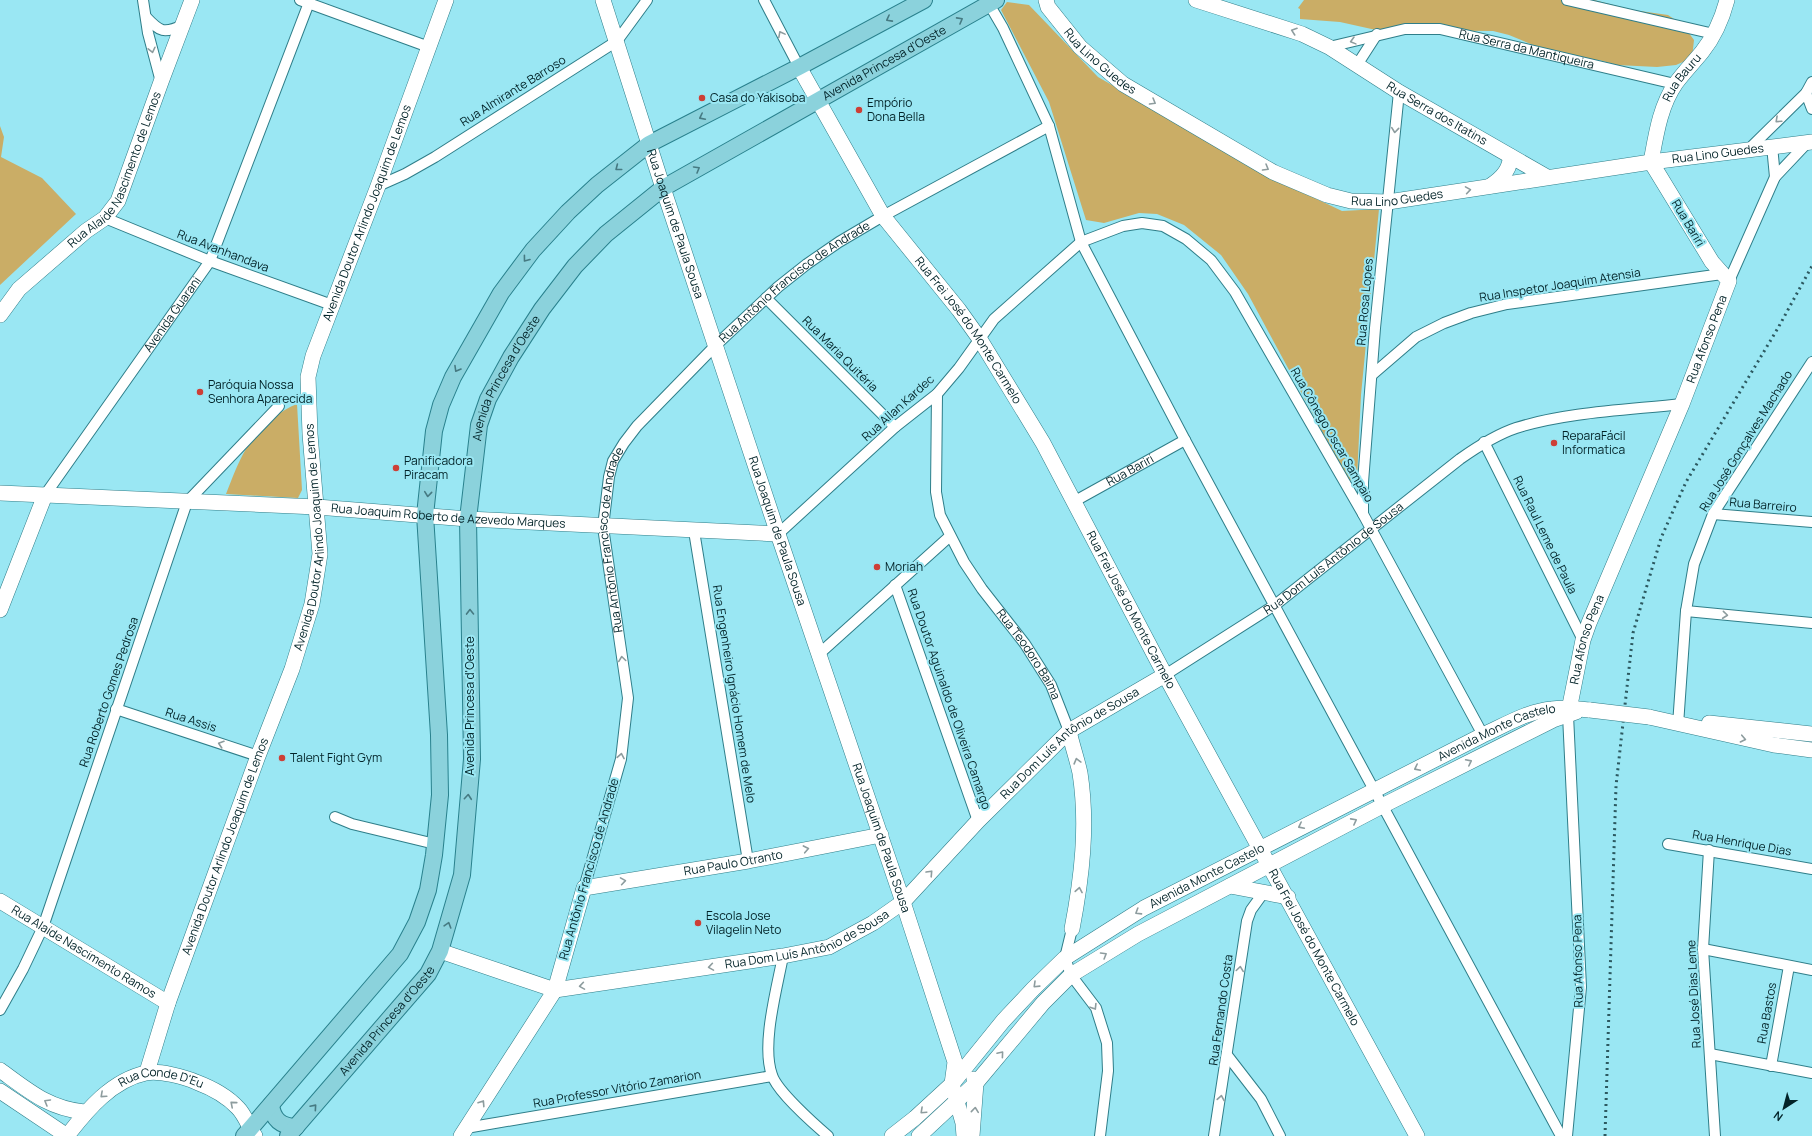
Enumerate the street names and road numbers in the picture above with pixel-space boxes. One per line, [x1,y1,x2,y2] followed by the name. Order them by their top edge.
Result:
[819,21,949,104] street label: Avenida Princesa d'Oeste
[1060,24,1140,98] street label: Rua Lino Guedes
[1457,25,1596,73] street label: Rua Serra da Mantiqueira
[1658,50,1705,104] street label: Rua Bauru
[456,51,569,130] street label: Rua Almirante Barroso
[1383,77,1491,149] street label: Rua Serra dos Itatins
[64,89,165,251] street label: Rua Alaide Nascimento de Lemos
[318,102,415,323] street label: Avenida Doutor Arlindo Joaquim de Lemos
[1671,139,1765,167] street label: Rua Lino Guedes
[643,147,708,301] street label: Rua Joaquim de Paula Sousa
[1351,185,1444,210] street label: Rua Lino Guedes
[1668,196,1709,249] street label: Rua Bariri
[715,217,873,346] street label: Rua Antônio Francisco de Andrade
[175,225,272,276] street label: Rua Avanhandava
[911,253,1026,407] street label: Rua Frei José do Monte Carmelo
[1352,258,1377,346] street label: Rua Rosa Lopes
[1478,263,1642,306] street label: Rua Inspetor Joaquim Atensia
[139,273,205,355] street label: Avenida Guarani
[1682,292,1731,385] street label: Rua Afonso Pena
[468,312,544,442] street label: Avenida Princesa d'Oeste
[799,312,882,395] street label: Rua Maria Quitéria
[1287,364,1378,505] street label: Rua Cônego Oscar Sampaio
[1695,367,1796,515] street label: Rua José Gonçalves Machado
[858,370,938,445] street label: Rua Allan Kardec
[289,423,328,653] street label: Avenida Doutor Arlindo Joaquim de Lemos
[594,444,628,634] street label: Rua Antônio Francisco de Andrade
[1103,450,1157,490] street label: Rua Bariri
[745,454,811,608] street label: Rua Joaquim de Paula Sousa
[1509,473,1581,597] street label: Rua Raul Leme de Paula
[1729,493,1797,516] street label: Rua Barreiro
[1260,498,1407,618] street label: Rua Dom Luís Antônio de Sousa
[330,499,566,532] street label: Rua Joaquim Roberto de Azevedo Marques
[1083,528,1180,692] street label: Rua Frei José do Monte Carmelo
[709,584,760,804] street label: Rua Engenheiro Ignácio Homem de Melo
[904,586,995,811] street label: Rua Doutor Aguinaldo de Oliveira Camargo
[1565,592,1608,686] street label: Rua Afonso Pena
[993,605,1065,702] street label: Rua Teodoro Baima
[75,614,142,769] street label: Rua Roberto Gomes Pedrosa
[461,636,478,776] street label: Avenida Princesa d'Oeste
[996,683,1142,803] street label: Rua Dom Luís Antônio de Sousa
[1435,700,1557,765] street label: Avenida Monte Castelo
[163,703,219,736] street label: Rua Assis
[177,735,272,957] street label: Avenida Doutor Arlindo Joaquim de Lemos
[848,761,915,915] street label: Rua Joaquim de Paula Sousa
[554,776,623,962] street label: Rua Antônio Francisco de Andrade
[1691,825,1793,860] street label: Rua Henrique Dias
[1146,839,1267,912] street label: Avenida Monte Castelo
[683,845,784,879] street label: Rua Paulo Otranto
[1265,866,1364,1029] street label: Rua Frei José do Monte Carmelo
[8,901,160,1002] street label: Rua Alaíde Nascimento Ramos
[724,905,892,973] street label: Rua Dom Luís Antônio de Sousa
[1568,914,1587,1008] street label: Rua Afonso Pena
[1682,939,1705,1049] street label: Rua José Dias Leme
[1204,953,1237,1066] street label: Rua Fernando Costa
[335,963,439,1079] street label: Avenida Princesa d'Oeste
[1753,981,1780,1045] street label: Rua Bastos
[532,1065,702,1112] street label: Rua Professor Vitório Zamarion
[118,1080,206,1094] street label: Rua Conde D'Eu

